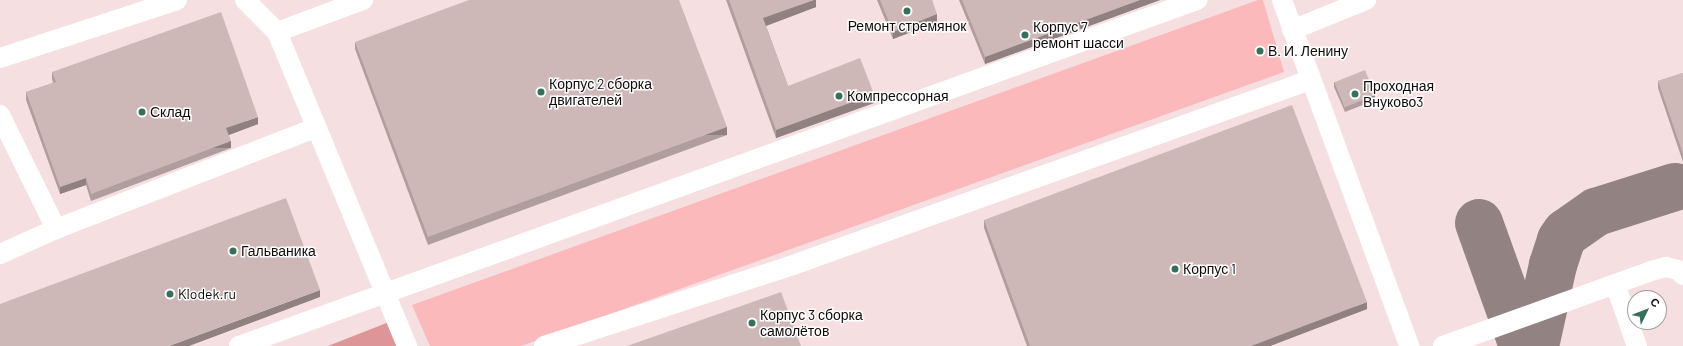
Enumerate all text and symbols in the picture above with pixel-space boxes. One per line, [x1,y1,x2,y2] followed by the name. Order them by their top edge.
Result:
[902,6,912,16] marker: Ремонт стремянок
[848,18,966,34] place label: Ремонт стремянок
[1033,19,1124,52] place label: Корпус 7 ремонт шасси
[1020,30,1030,40] marker: Корпус 7 ремонт шасси
[1268,43,1348,59] place label: В. И. Ленину
[1255,46,1265,56] marker: В. И. Ленину
[549,76,652,108] place label: Корпус 2 сборка двигателей
[1363,78,1434,110] place label: Проходная Внуково3
[536,87,546,97] marker: Корпус 2 сборка двигателей
[847,88,949,104] place label: Компрессорная
[1350,89,1360,99] marker: Проходная Внуково3
[834,91,844,101] marker: Компрессорная
[150,104,191,120] place label: Склад
[137,107,147,117] marker: Склад
[241,243,316,259] place label: Гальваника
[228,246,238,256] marker: Гальваника
[1183,261,1236,277] place label: Корпус 1
[1170,264,1180,274] marker: Корпус 1
[178,286,236,302] place label: Klodek.ru
[165,289,175,299] marker: Klodek.ru
[1627,290,1667,330] north arrow
[1648,295,1663,309] text: С
[760,307,863,340] place label: Корпус 3 сборка самолётов
[747,318,757,328] marker: Корпус 3 сборка самолётов

